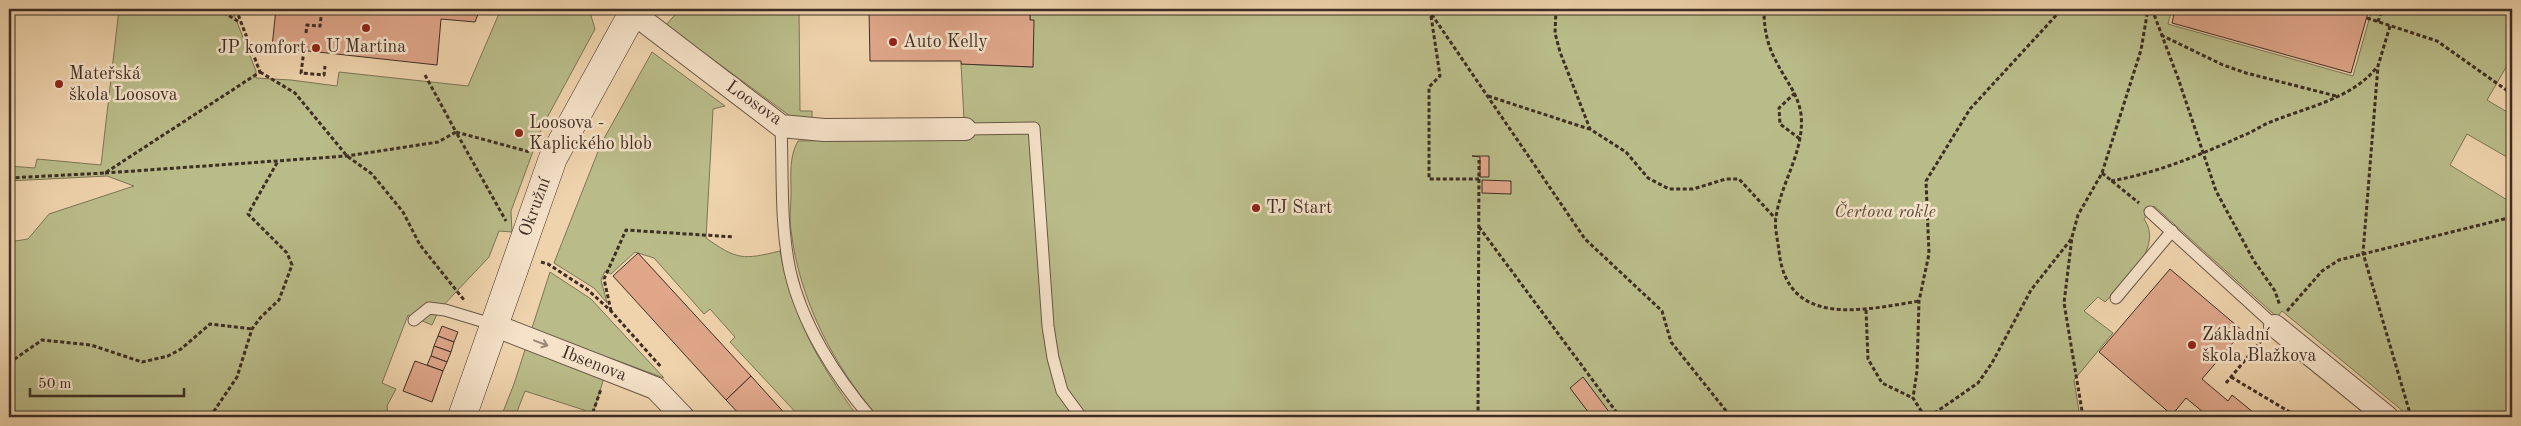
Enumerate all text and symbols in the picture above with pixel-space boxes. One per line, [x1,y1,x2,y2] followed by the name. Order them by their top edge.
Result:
[360,22,372,34] marker: U Martina
[903,33,988,51] place label: Auto Kelly
[887,36,899,48] marker: Auto Kelly
[326,38,406,56] place label: U Martina
[218,39,306,57] place label: JP komfort
[310,42,322,54] marker: JP komfort
[69,65,178,104] place label: Mateřská škola Loosova
[723,77,785,129] street label: Loosova
[53,78,65,90] marker: Mateřská škola Loosova
[529,114,652,153] place label: Loosova - Kaplického blob
[513,127,525,139] marker: Loosova - Kaplického blob
[516,175,554,239] street label: Okružní
[1266,199,1332,217] place label: TJ Start
[1834,200,1936,221] park label: Čertova rokle
[1250,202,1262,214] marker: TJ Start
[2202,326,2316,365] place label: Základní škola Blažkova
[533,339,548,349] one-way arrow
[2186,339,2198,351] marker: Základní škola Blažkova
[559,343,629,385] street label: Ibsenova
[30,366,184,398] scale bar
[38,377,72,392] text: 50 m

